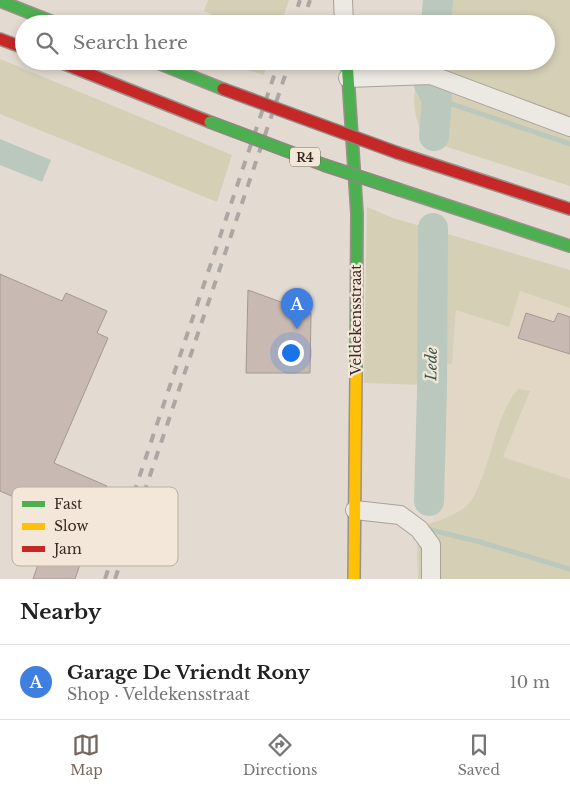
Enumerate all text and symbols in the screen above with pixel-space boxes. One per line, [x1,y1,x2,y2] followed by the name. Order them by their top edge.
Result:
[15,15,555,70] search box
[33,29,61,57] icon: search
[73,31,188,54] text: Search here
[290,148,320,166] road number: R4
[347,264,365,377] street label: Veldekensstraat
[281,288,313,329] pin: A
[278,340,304,366] your location
[421,347,441,382] water label: Lede
[12,487,178,566] legend
[54,495,83,513] text: Fast
[54,517,88,535] text: Slow
[52,540,82,558] text: Jam
[20,599,101,625] text: Nearby
[67,661,310,684] text: Garage De Vriendt Rony
[30,672,42,692] text: A
[510,672,550,692] text: 10 m
[67,684,250,704] text: Shop · Veldekensstraat
[70,731,103,779] tab: Map
[243,731,317,779] tab: Directions
[458,731,500,779] tab: Saved

